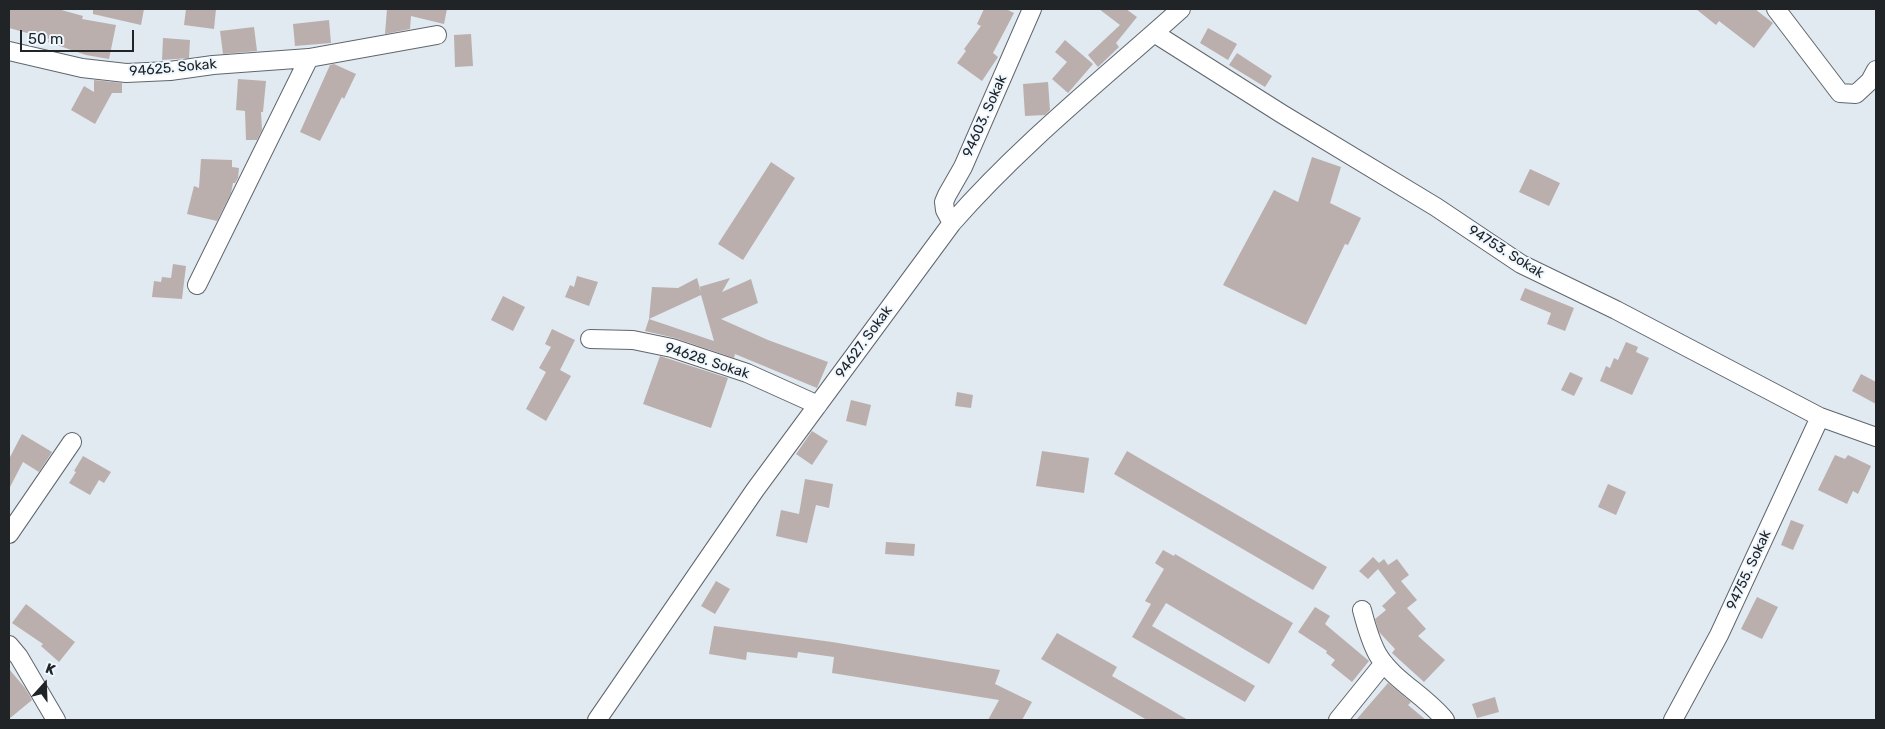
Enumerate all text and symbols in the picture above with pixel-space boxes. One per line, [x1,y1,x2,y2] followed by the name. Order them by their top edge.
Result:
[22,20,136,52] scale bar
[28,30,63,48] text: 50 m
[129,56,217,80] street label: 94625. Sokak
[959,72,1011,160] street label: 94603. Sokak
[1465,222,1547,282] street label: 94753. Sokak
[832,302,896,382] street label: 94627. Sokak
[663,339,751,383] street label: 94628. Sokak
[1723,527,1775,613] street label: 94755. Sokak
[20,659,70,709] north arrow
[43,660,58,679] text: K

